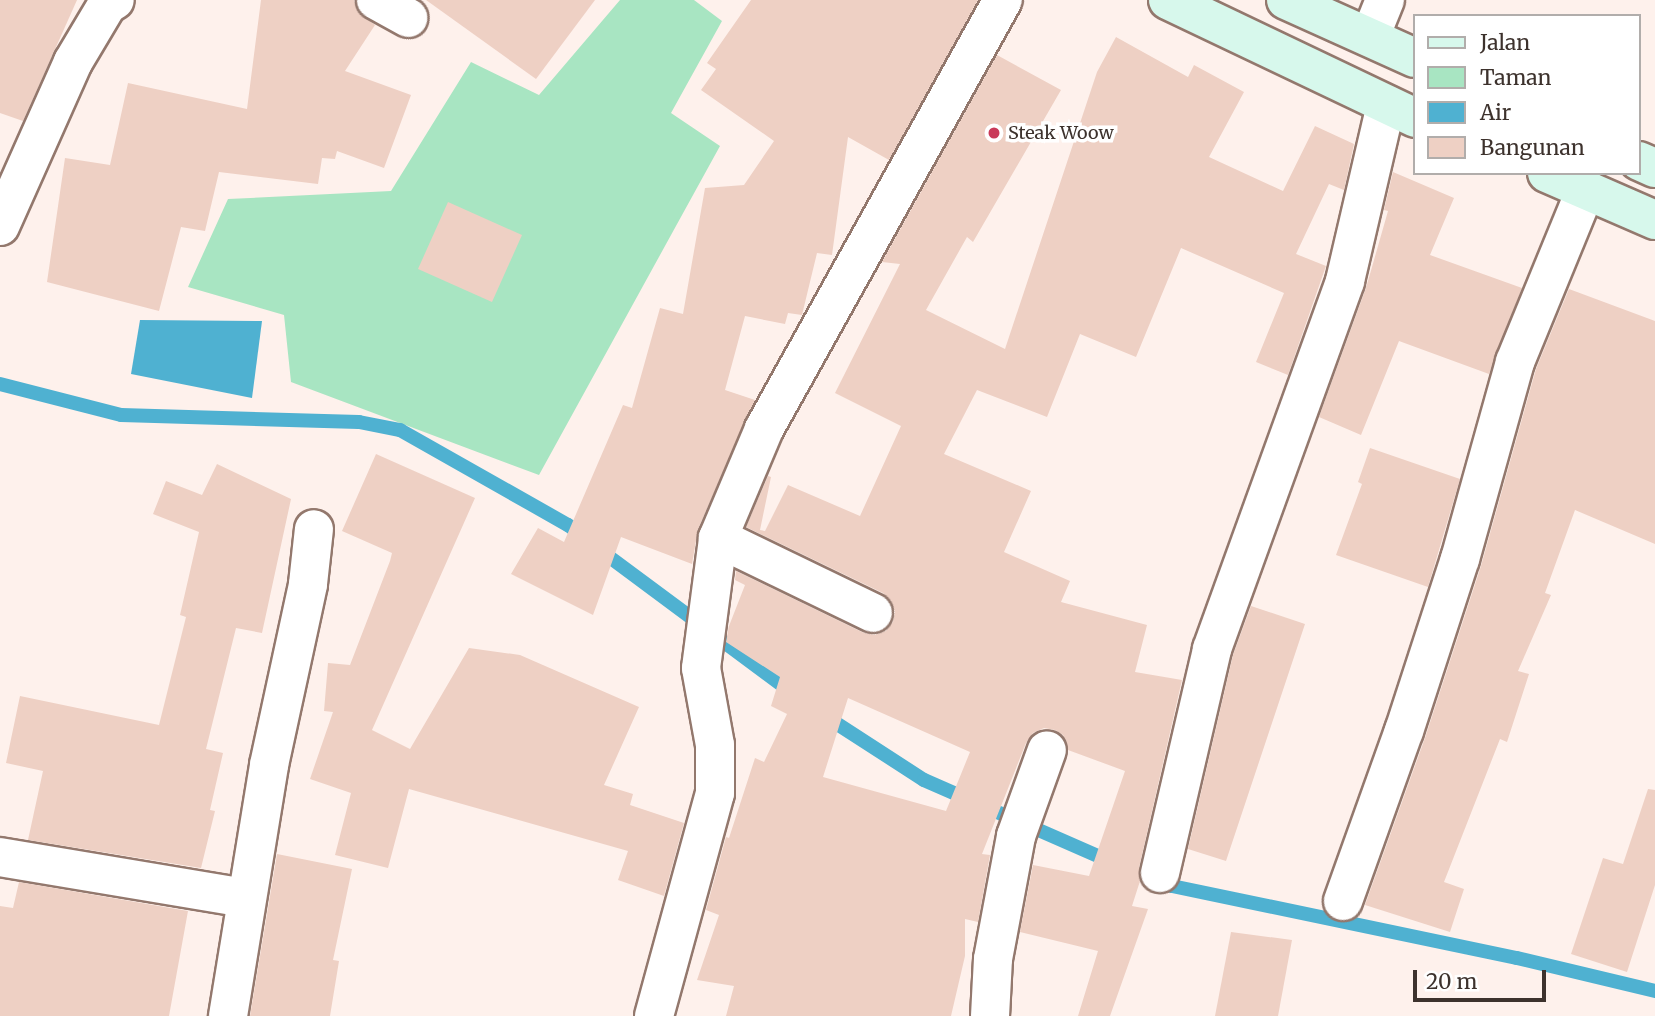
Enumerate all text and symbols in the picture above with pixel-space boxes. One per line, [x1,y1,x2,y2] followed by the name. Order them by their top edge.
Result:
[1414,14,1641,175] legend
[1480,29,1530,56] text: Jalan
[1480,64,1551,91] text: Taman
[1480,99,1511,126] text: Air
[1008,122,1114,144] place label: Steak Woow
[986,125,1002,141] marker: Steak Woow
[1480,134,1585,161] text: Bangunan
[1417,956,1550,1000] scale bar
[1426,968,1477,995] text: 20 m

